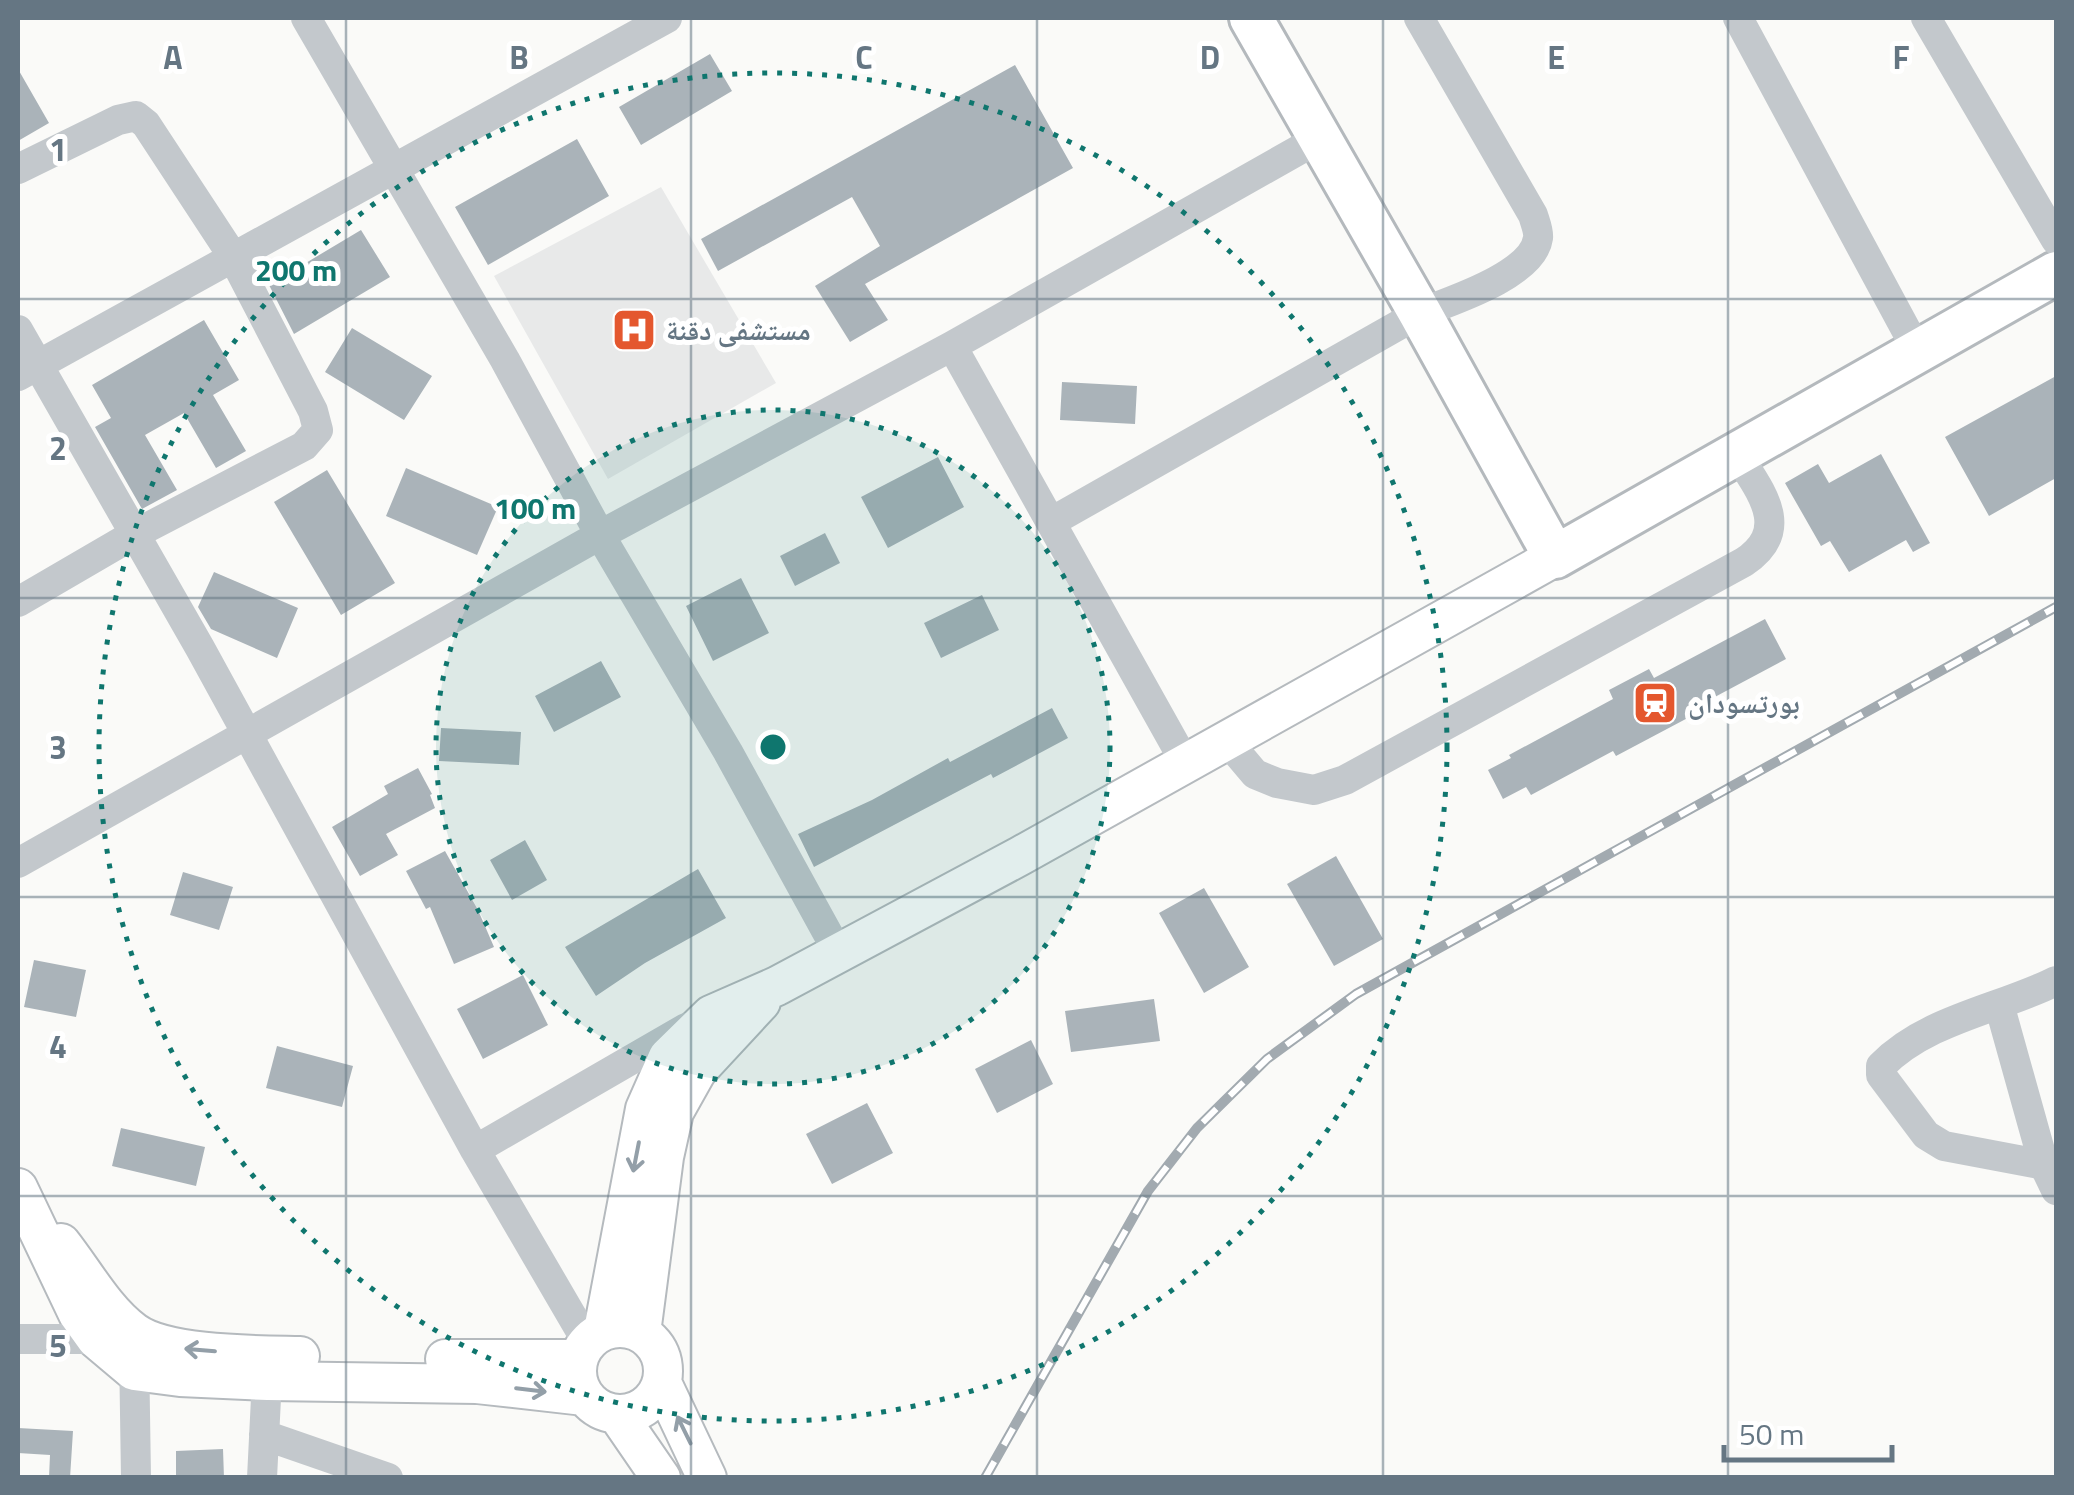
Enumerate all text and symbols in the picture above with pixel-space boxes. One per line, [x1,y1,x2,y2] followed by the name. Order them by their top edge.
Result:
[163,33,183,81] text: A
[509,33,529,81] text: B
[855,33,873,81] text: C
[1200,33,1220,81] text: D
[1547,33,1565,81] text: E
[1893,33,1910,81] text: F
[49,125,67,173] text: 1
[255,247,337,293] text: 200 m
[611,307,657,353] hospital icon: مستشفى دقنة
[666,308,811,351] place label: مستشفى دقنة
[49,424,67,472] text: 2
[494,485,576,531] text: 100 m
[1632,680,1678,726] station icon: بورتسودان
[1688,681,1800,724] place label: بورتسودان
[49,723,67,771] text: 3
[755,729,791,765] centre of rings
[49,1022,67,1070] text: 4
[626,1140,645,1172] one-way arrow
[49,1321,67,1369] text: 5
[185,1340,217,1359] one-way arrow
[514,1381,547,1400] one-way arrow
[1724,1400,1892,1462] scale bar
[1739,1411,1804,1457] text: 50 m
[674,1416,693,1446] one-way arrow

